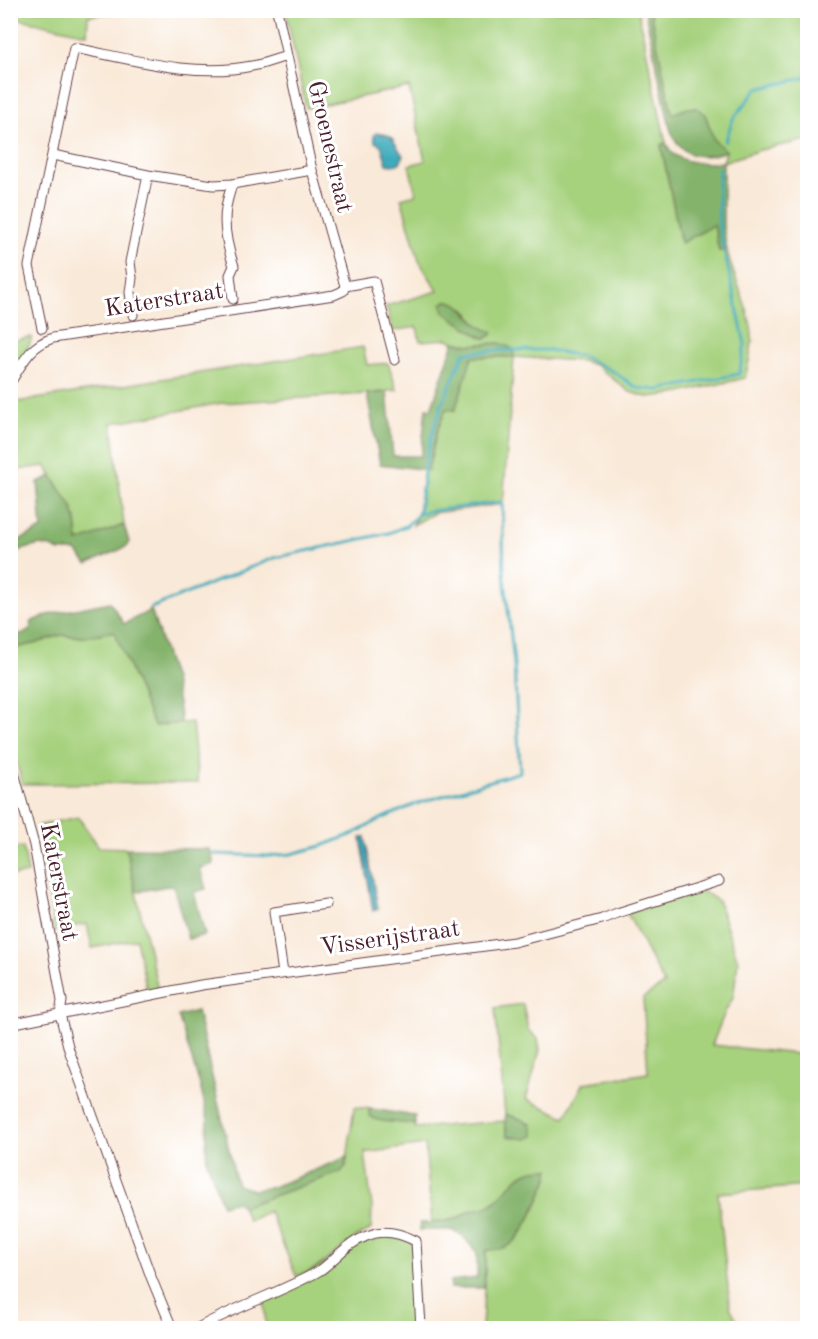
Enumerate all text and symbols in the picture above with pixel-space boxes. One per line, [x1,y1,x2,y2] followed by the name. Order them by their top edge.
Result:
[302,79,356,215] street label: Groenestraat
[103,280,225,322] street label: Katerstraat
[35,821,81,943] street label: Katerstraat
[319,917,461,961] street label: Visserijstraat

